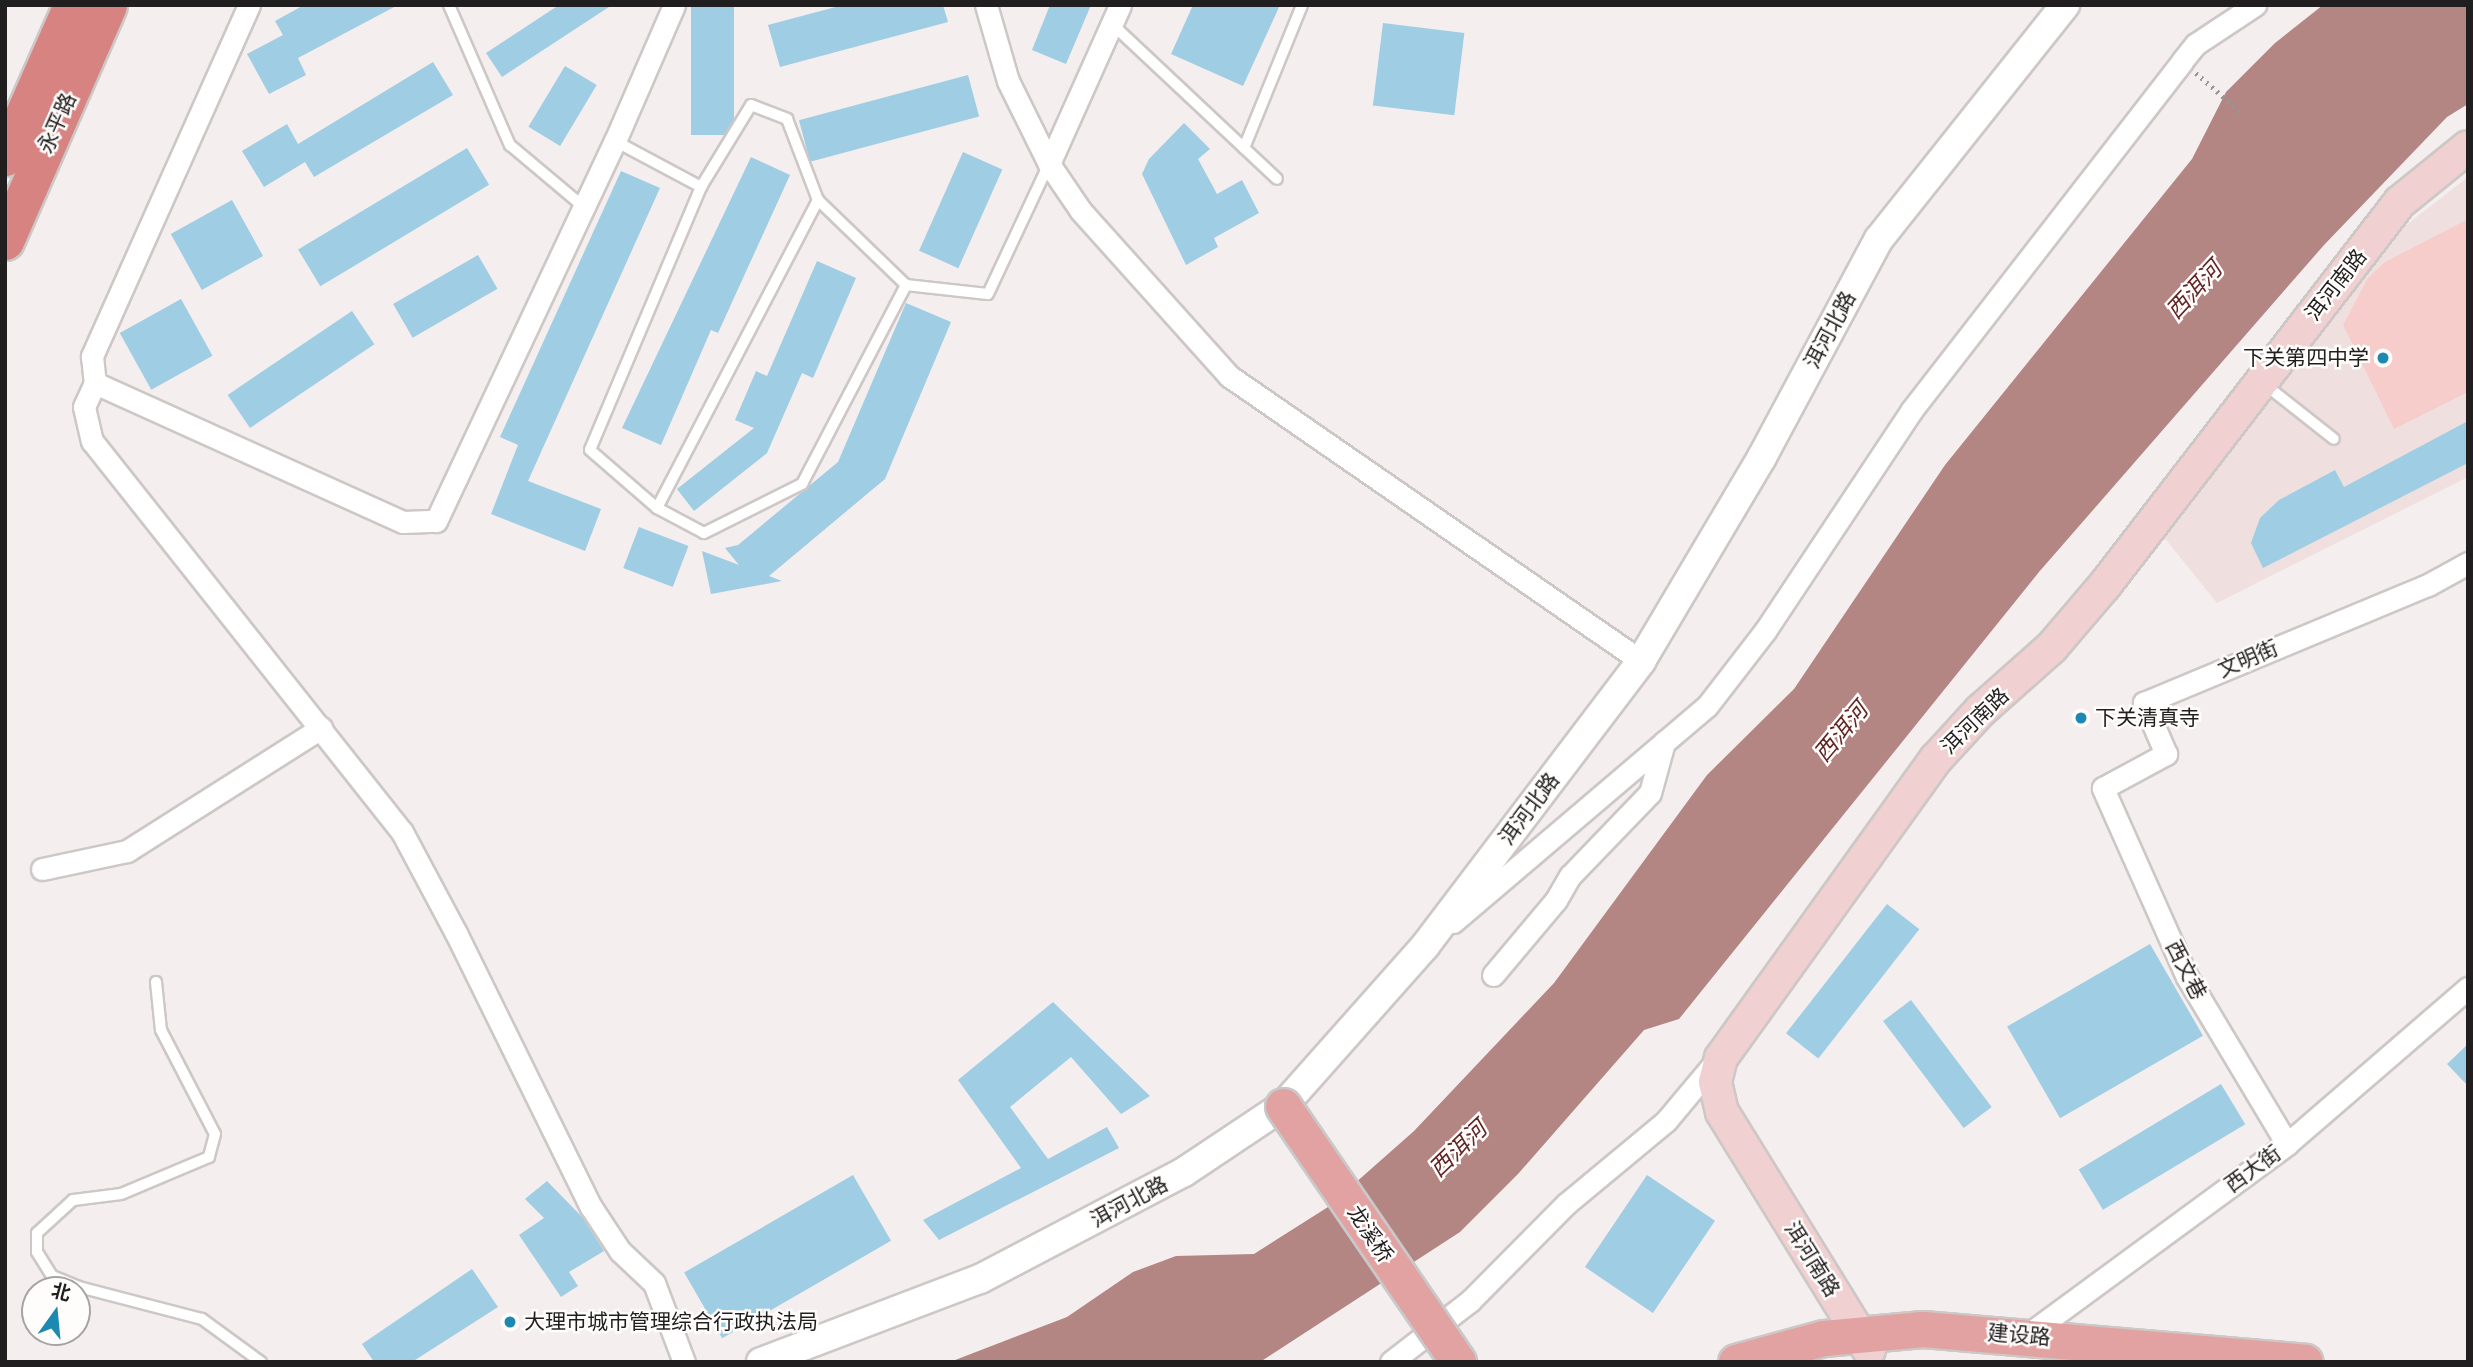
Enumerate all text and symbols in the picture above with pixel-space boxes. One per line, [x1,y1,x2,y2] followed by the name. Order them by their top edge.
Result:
[33,89,81,157] street label: 永平路
[2300,244,2372,326] street label: 洱河南路
[2160,255,2228,325] water label: 西洱河
[1799,287,1861,373] street label: 洱河北路
[2243,345,2369,371] place label: 下关第四中学
[2375,350,2391,366] marker: 下关第四中学
[2214,635,2282,683] street label: 文明街
[1936,683,2014,759] street label: 洱河南路
[1808,697,1874,767] water label: 西洱河
[2095,705,2200,731] place label: 下关清真寺
[2073,710,2089,726] marker: 下关清真寺
[1494,768,1564,850] street label: 洱河北路
[2160,936,2212,1004] street label: 西文巷
[1424,1115,1492,1183] water label: 西洱河
[2220,1140,2286,1198] street label: 西大街
[1086,1171,1172,1233] street label: 洱河北路
[1342,1201,1398,1267] street label: 龙溪桥
[1779,1217,1845,1301] street label: 洱河南路
[21,1276,91,1346] north arrow
[48,1277,74,1308] text: 北
[524,1309,818,1335] place label: 大理市城市管理综合行政执法局
[502,1314,518,1330] marker: 大理市城市管理综合行政执法局
[1987,1320,2051,1350] street label: 建设路

